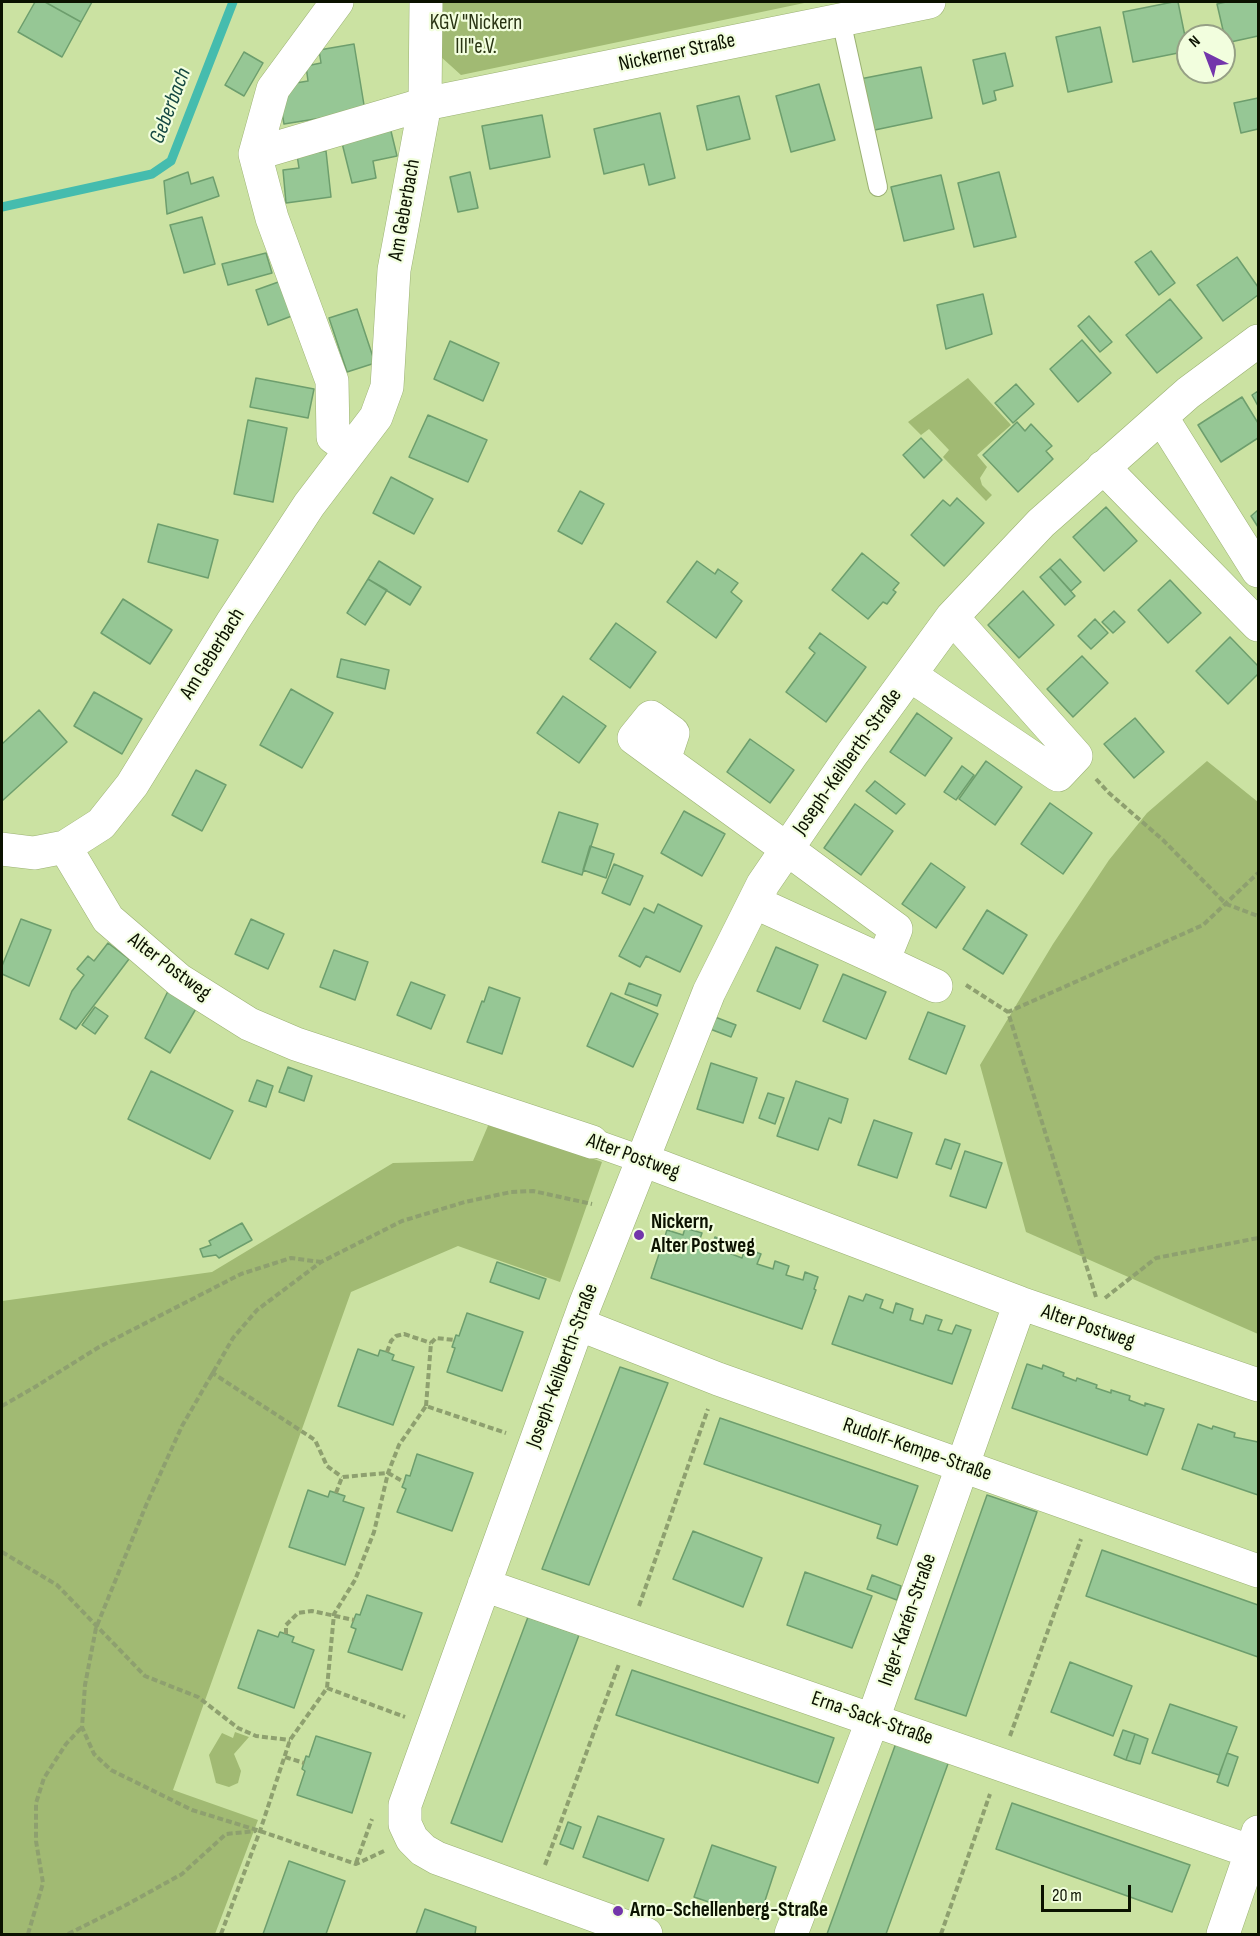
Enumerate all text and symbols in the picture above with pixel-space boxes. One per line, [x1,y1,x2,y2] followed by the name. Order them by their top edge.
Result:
[430,11,522,61] park label: KGV "Nickern III"e.V.
[1176,24,1236,84] north arrow
[616,28,738,78] street label: Nickerner Straße
[1185,32,1204,52] text: N
[145,65,197,147] water label: Geberbach
[384,157,426,263] street label: Am Geberbach
[175,604,251,704] street label: Am Geberbach
[788,684,908,840] street label: Joseph-Keilberth-Straße
[123,928,215,1006] street label: Alter Postweg
[583,1129,683,1185] street label: Alter Postweg
[651,1210,755,1260] place label: Nickern, Alter Postweg
[632,1228,646,1242] marker: Nickern, Alter Postweg
[522,1281,604,1451] street label: Joseph-Keilberth-Straße
[1038,1299,1138,1355] street label: Alter Postweg
[839,1413,995,1487] street label: Rudolf-Kempe-Straße
[874,1551,942,1689] street label: Inger-Karén-Straße
[808,1686,936,1752] street label: Erna-Sack-Straße
[1044,1873,1134,1911] scale bar
[1052,1885,1082,1906] text: 20 m
[630,1898,828,1924] place label: Arno-Schellenberg-Straße
[611,1904,625,1918] marker: Arno-Schellenberg-Straße

